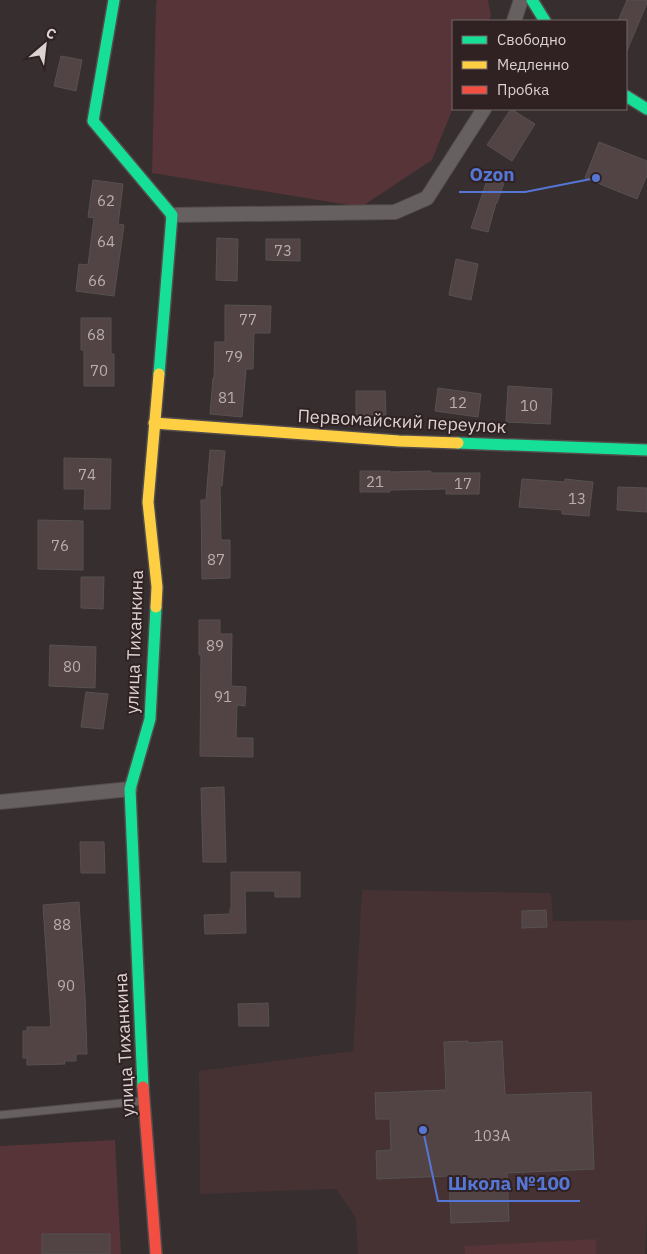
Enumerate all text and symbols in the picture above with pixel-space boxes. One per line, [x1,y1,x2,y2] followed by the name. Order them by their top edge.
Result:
[20,20,70,70] north arrow
[452,20,627,110] legend
[43,23,59,44] text: С
[497,30,566,49] text: Свободно
[497,55,569,74] text: Медленно
[497,80,549,99] text: Пробка
[459,158,525,192] callout: Ozon
[469,162,515,186] text: Ozon
[97,191,115,210] house number: 62
[97,232,115,251] house number: 64
[274,241,292,260] house number: 73
[88,271,106,290] house number: 66
[239,310,257,329] house number: 77
[87,325,105,344] house number: 68
[225,347,243,366] house number: 79
[90,361,108,380] house number: 70
[218,388,236,407] house number: 81
[449,393,467,412] house number: 12
[520,396,538,415] house number: 10
[297,404,507,438] street label: Первомайский переулок
[78,465,96,484] house number: 74
[366,472,384,491] house number: 21
[454,474,472,493] house number: 17
[568,489,586,508] house number: 13
[51,536,69,555] house number: 76
[207,550,225,569] house number: 87
[120,569,148,714] street label: улица Тиханкина
[206,636,224,655] house number: 89
[63,657,81,676] house number: 80
[214,687,232,706] house number: 91
[53,915,71,934] house number: 88
[109,972,139,1118] street label: улица Тиханкина
[57,976,75,995] house number: 90
[474,1126,511,1145] house number: 103А
[438,1167,580,1201] callout: Школа №100
[448,1171,570,1195] text: Школа №100

